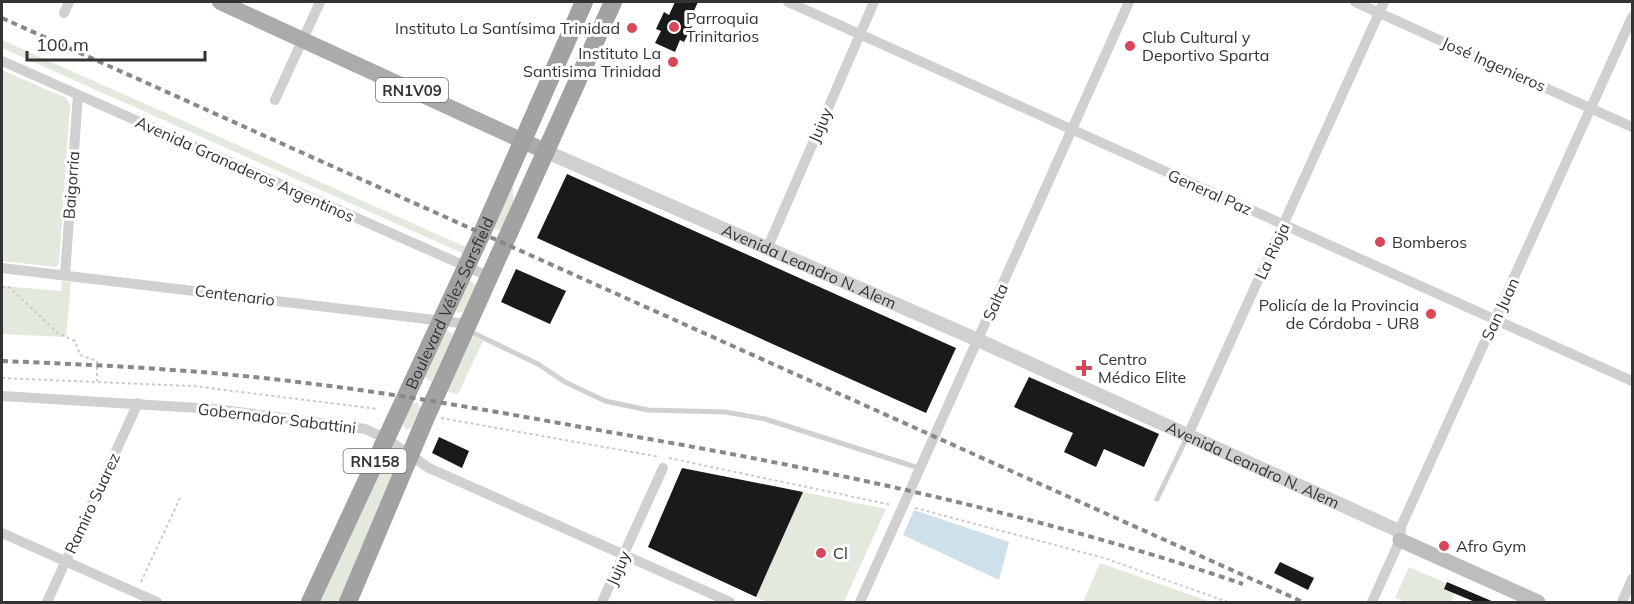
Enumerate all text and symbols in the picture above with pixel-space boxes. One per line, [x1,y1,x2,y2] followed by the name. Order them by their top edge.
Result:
[686,8,759,46] place label: Parroquia Trinitarios
[395,18,620,38] place label: Instituto La Santísima Trinidad
[667,20,681,34] marker: Parroquia Trinitarios
[625,21,639,35] marker: Instituto La Santísima Trinidad
[27,24,206,62] scale bar
[1142,27,1269,65] place label: Club Cultural y Deportivo Sparta
[1439,32,1549,96] street label: José Ingenieros
[36,33,89,56] text: 100 m
[1123,39,1137,53] marker: Club Cultural y Deportivo Sparta
[523,43,661,81] place label: Instituto La Santisima Trinidad
[666,55,680,69] marker: Instituto La Santisima Trinidad
[376,78,448,102] road number: RN1V09
[804,104,836,145] street label: Jujuy
[133,112,358,226] street label: Avenida Granaderos Argentinos
[59,150,83,220] street label: Baigorria
[1165,165,1255,219] street label: General Paz
[401,214,498,392] street label: Boulevard Vélez Sarsfield
[719,220,899,313] street label: Avenida Leandro N. Alem
[1250,220,1294,282] street label: La Rioja
[1392,232,1467,252] place label: Bomberos
[1373,235,1387,249] marker: Bomberos
[1477,275,1523,343] street label: San Juan
[194,280,276,310] street label: Centenario
[978,280,1012,324] street label: Salta
[1259,295,1419,333] place label: Policía de la Provincia de Córdoba - UR8
[1424,307,1438,321] marker: Policía de la Provincia de Córdoba - UR8
[1098,349,1186,387] place label: Centro Médico Elite
[1075,359,1093,377] marker: Centro Médico Elite
[197,398,357,438] street label: Gobernador Sabattini
[1163,417,1343,513] street label: Avenida Leandro N. Alem
[60,449,124,557] street label: Ramiro Suarez
[344,449,406,473] road number: RN158
[1456,536,1526,556] place label: Afro Gym
[1437,539,1451,553] marker: Afro Gym
[833,543,848,563] place label: Cl
[814,546,828,560] marker: Cl
[602,547,635,589] street label: Jujuy

